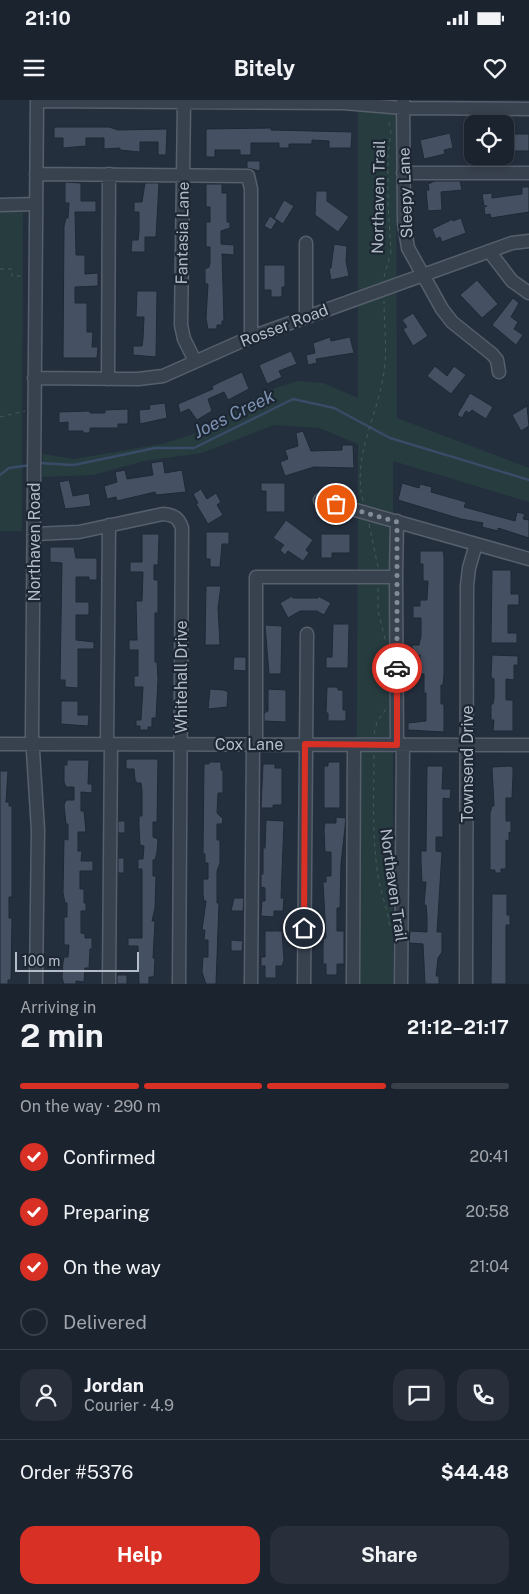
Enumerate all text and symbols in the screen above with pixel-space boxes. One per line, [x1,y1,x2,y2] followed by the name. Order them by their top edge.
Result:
[25,7,71,29] text: 21:10
[20,54,48,82] icon: menu
[481,54,509,82] icon: heart
[234,55,295,81] text: Bitely
[464,115,514,165] map controls
[464,115,514,165] button: locate
[368,140,389,254] street label: Northaven Trail
[394,147,417,239] street label: Sleepy Lane
[172,181,193,285] street label: Fantasia Lane
[237,300,331,351] street label: Rosser Road
[190,385,278,442] water label: Joes Creek
[25,482,44,602] street label: Northaven Road
[315,483,357,525] pin
[322,490,350,518] icon: bag
[172,620,191,734] street label: Whitehall Drive
[372,643,422,693] courier
[383,654,411,682] icon: car
[458,705,477,823] street label: Townsend Drive
[215,735,283,754] street label: Cox Lane
[376,827,411,943] street label: Northaven Trail
[283,907,325,949] pin
[290,914,318,942] icon: home
[15,949,139,972] scale bar
[22,953,60,969] text: 100 m
[20,998,96,1017] text: Arriving in
[407,1016,509,1038] text: 21:12–21:17
[20,1017,104,1054] text: 2 min
[20,1097,161,1116] text: On the way · 290 m
[20,1143,48,1171] icon: check
[63,1146,156,1168] text: Confirmed
[470,1147,509,1166] text: 20:41
[20,1198,48,1226] icon: check
[63,1201,150,1223] text: Preparing
[465,1202,509,1221] text: 20:58
[20,1253,48,1281] icon: check
[63,1256,161,1278] text: On the way
[470,1257,509,1276] text: 21:04
[63,1311,147,1333] text: Delivered
[20,1369,72,1421] button: person
[393,1369,445,1421] button: chat
[457,1369,509,1421] button: phone
[84,1374,144,1396] text: Jordan
[84,1396,174,1415] text: Courier · 4.9
[20,1461,133,1483] text: Order #5376
[441,1461,509,1483] text: $44.48
[20,1526,260,1584] button: Help
[270,1526,509,1584] button: Share

